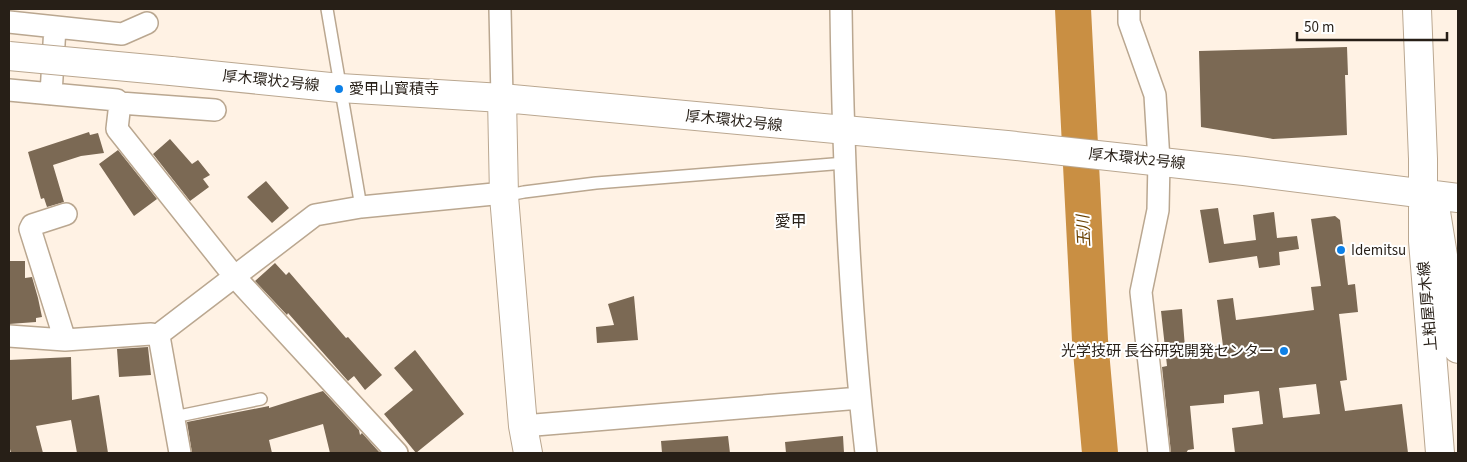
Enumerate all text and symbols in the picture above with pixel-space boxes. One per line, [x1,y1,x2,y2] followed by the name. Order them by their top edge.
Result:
[1297,10,1447,42] scale bar
[1304,17,1334,38] text: 50 m
[221,65,321,97] street label: 厚木環状2号線
[349,79,439,100] place label: 愛甲山寳積寺
[333,83,345,95] marker: 愛甲山寳積寺
[684,105,784,137] street label: 厚木環状2号線
[1087,143,1187,175] street label: 厚木環状2号線
[775,211,807,233] district label: 愛甲
[1072,212,1096,248] water label: 玉川
[1351,240,1406,261] place label: Idemitsu
[1335,244,1347,256] marker: Idemitsu
[1414,260,1442,352] street label: 上粕屋厚木線
[1061,341,1274,362] place label: 光学技研 長谷研究開発センター
[1278,345,1290,357] marker: 光学技研 長谷研究開発センター

